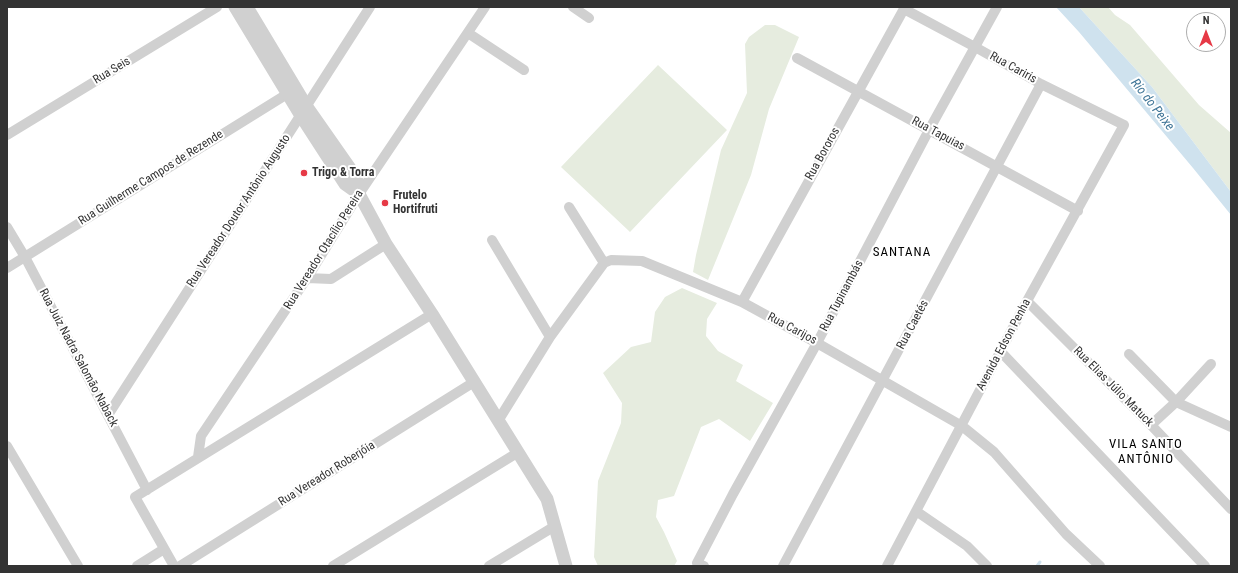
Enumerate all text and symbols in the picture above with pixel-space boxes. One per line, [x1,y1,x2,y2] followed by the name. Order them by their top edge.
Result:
[1186,12,1226,52] north arrow
[1203,14,1209,27] text: N
[987,49,1039,87] street label: Rua Cariris
[91,54,133,88] street label: Rua Seis
[1127,76,1177,134] water label: Rio do Peixe
[909,114,967,154] street label: Rua Tapuias
[803,125,843,183] street label: Rua Bororos
[76,127,226,229] street label: Rua Guilherme Campos de Rezende
[184,132,294,290] street label: Rua Vereador Doutor Antônio Augusto
[312,166,374,180] place label: Trigo & Torra
[299,168,309,178] marker: Trigo & Torra
[281,187,367,313] street label: Rua Vereador Otacílio Pereira
[393,189,438,217] place label: Frutelo Hortifruti
[380,198,390,208] marker: Frutelo Hortifruti
[873,245,931,261] district label: SANTANA
[817,258,867,334] street label: Rua Tupinambás
[35,287,121,429] street label: Rua Juiz Nadra Salomão Naback
[974,297,1034,393] street label: Avenida Edson Penha
[894,298,932,352] street label: Rua Caetés
[765,310,819,348] street label: Rua Carijos
[1070,344,1156,430] street label: Rua Elias Júlio Matuck
[1109,437,1183,468] district label: VILA SANTO ANTÔNIO
[276,439,378,509] street label: Rua Vereador Roberjóia

